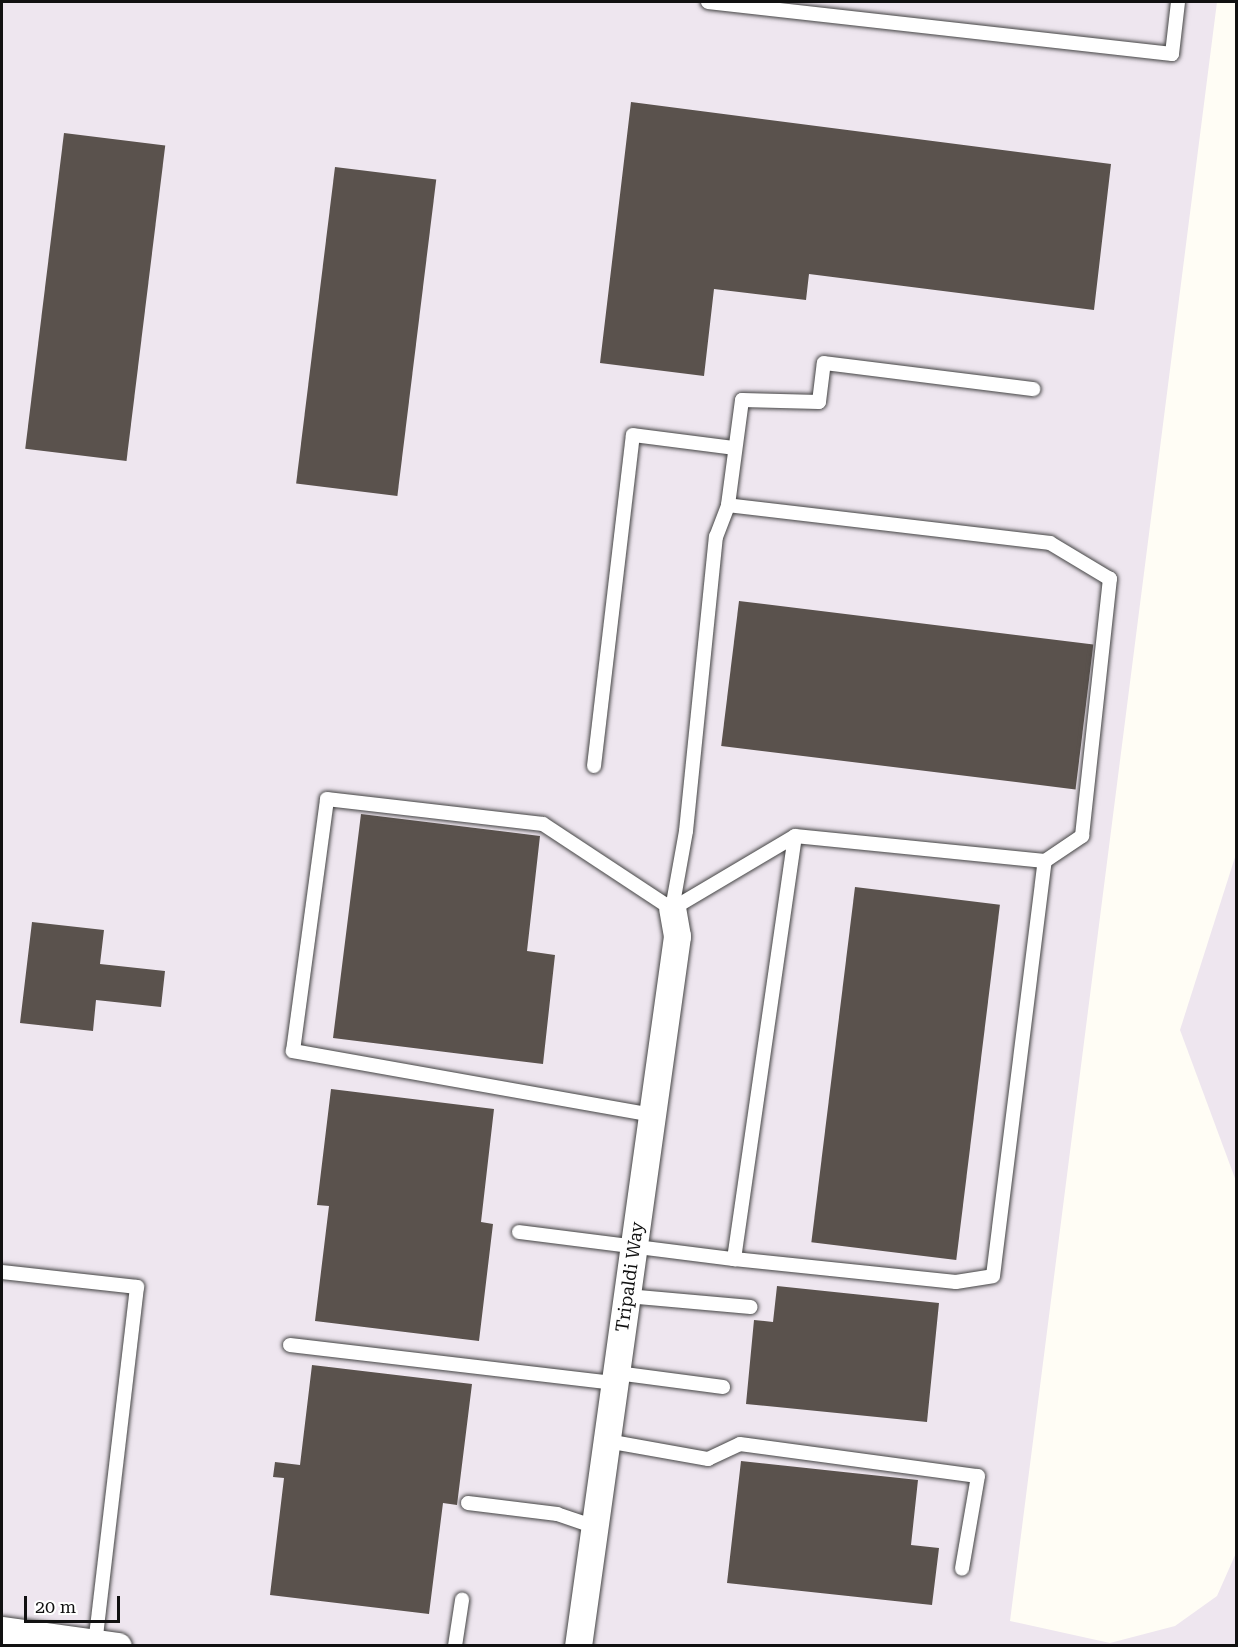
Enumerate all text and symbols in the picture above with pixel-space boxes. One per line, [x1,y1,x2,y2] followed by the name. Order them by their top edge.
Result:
[612,1220,648,1334] street label: Tripaldi Way
[27,1584,123,1622] scale bar
[35,1596,76,1617] text: 20 m

